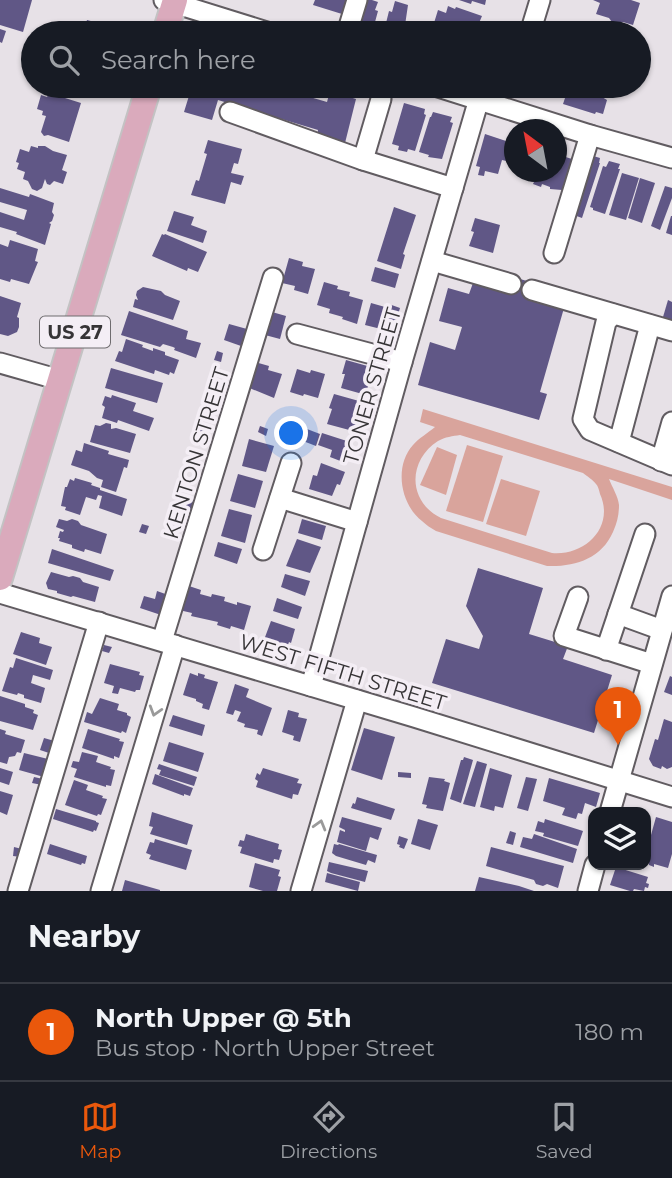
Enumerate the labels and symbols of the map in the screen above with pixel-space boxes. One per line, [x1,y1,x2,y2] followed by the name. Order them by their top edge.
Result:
[504,119,567,182] north arrow
[338,305,406,467] street label: TONER STREET
[40,316,110,348] road number: US 27
[158,364,234,542] street label: KENTON STREET
[274,416,308,450] your location
[236,629,450,715] street label: WEST FIFTH STREET
[595,687,641,745] pin: 1
[149,704,164,716] one-way arrow
[312,820,326,832] one-way arrow

